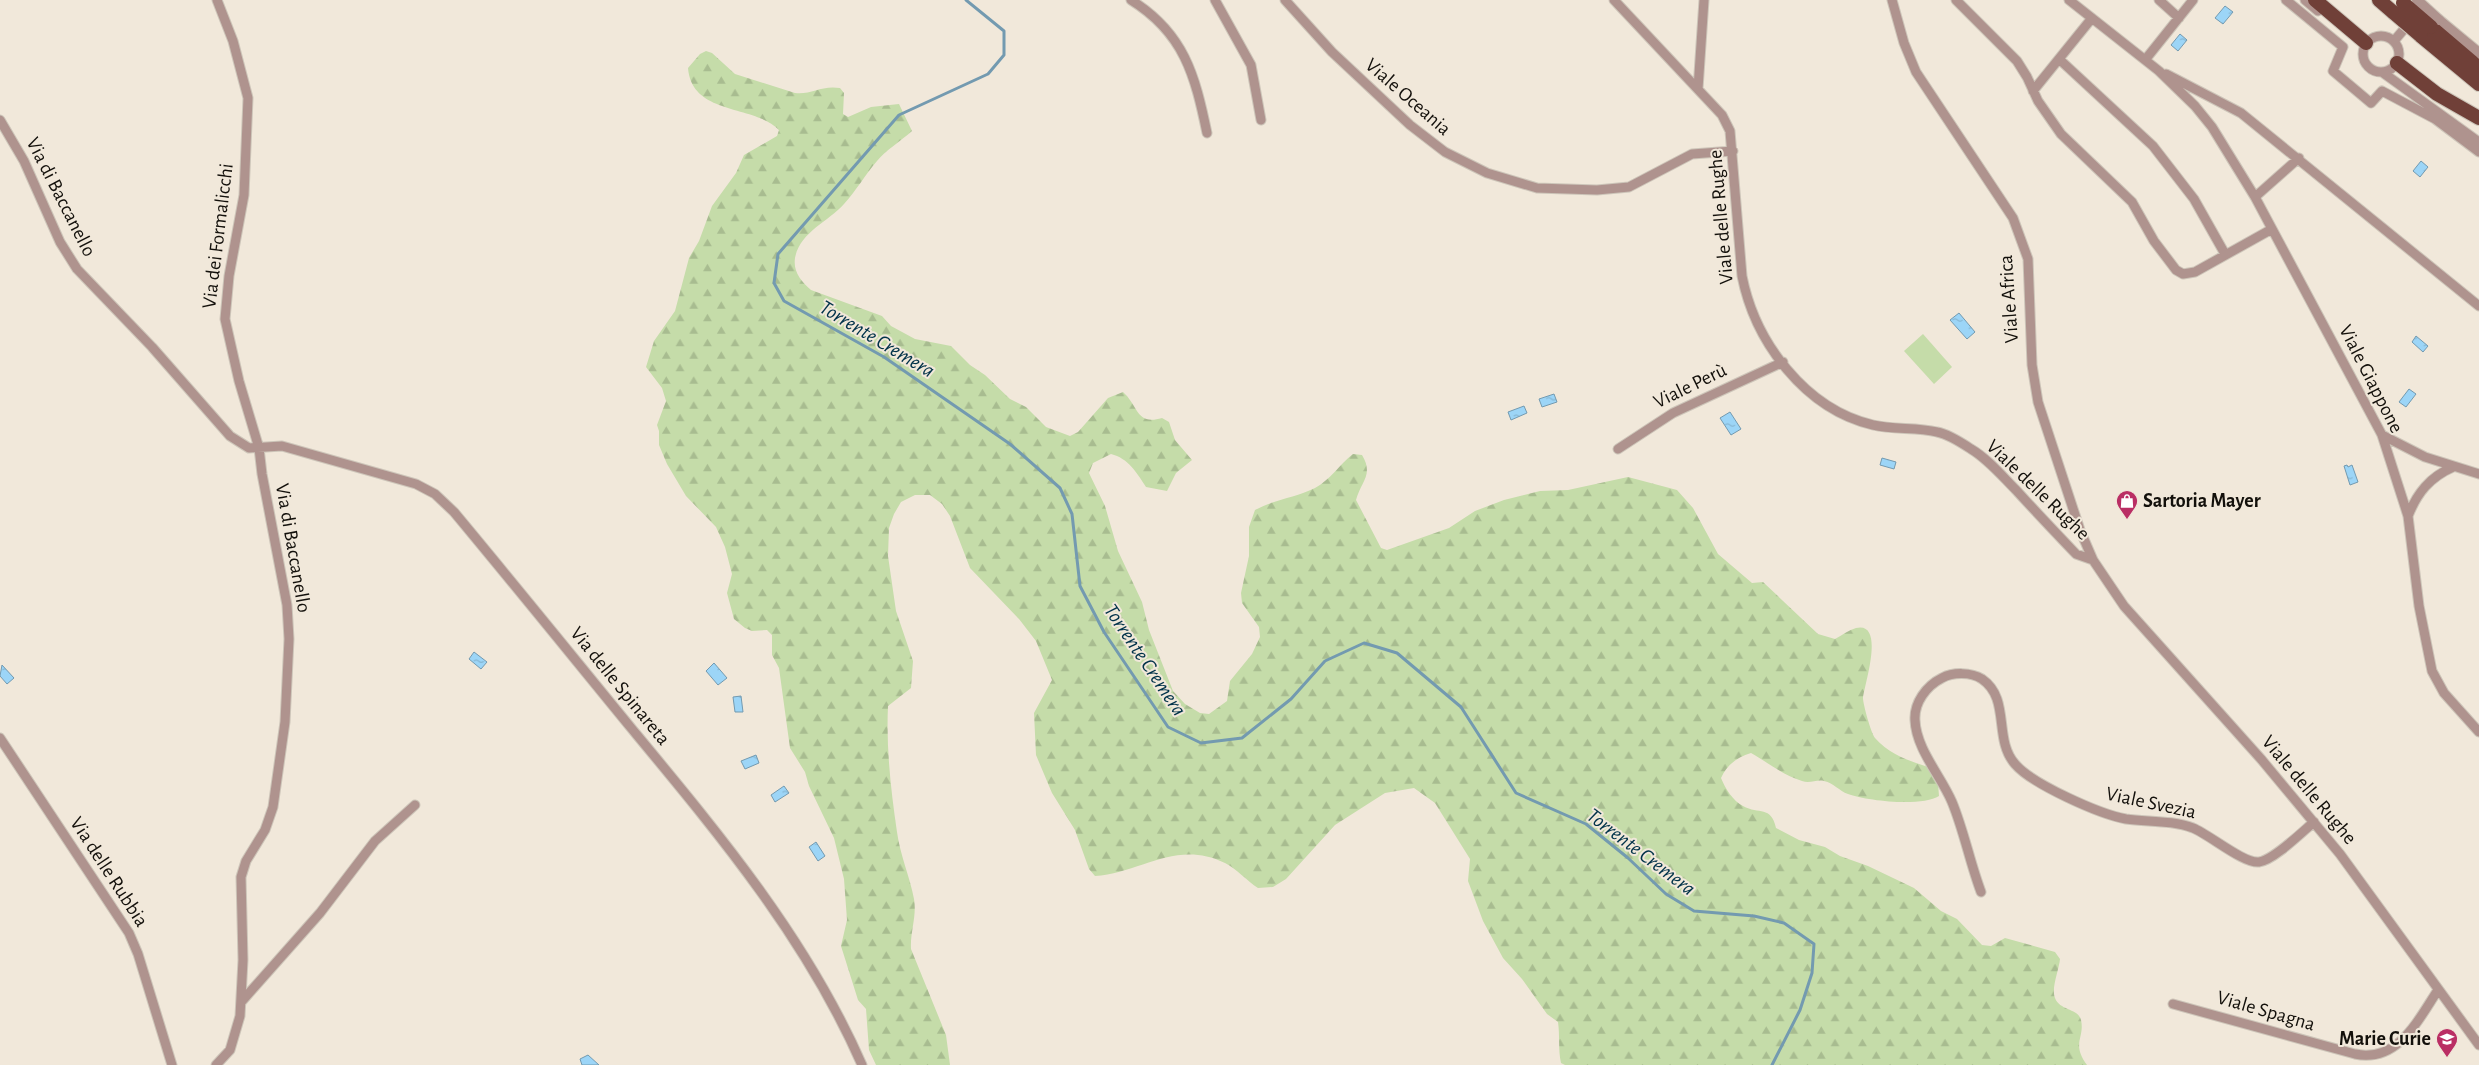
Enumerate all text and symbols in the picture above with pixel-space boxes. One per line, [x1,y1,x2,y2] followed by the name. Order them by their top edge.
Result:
[1361,55,1455,139] street label: Viale Oceania
[22,134,100,260] street label: Via di Baccanello
[1705,149,1737,285] street label: Viale delle Rughe
[199,162,237,310] street label: Via dei Formalicchi
[1996,254,2022,344] street label: Viale Africa
[816,297,938,381] water label: Torrente Cremera
[2335,322,2407,436] street label: Viale Giappone
[1650,360,1730,412] street label: Viale Perù
[1982,436,2094,544] street label: Viale delle Rughe
[272,482,314,614] street label: Via di Baccanello
[2115,489,2139,520] shop icon: Sartoria Mayer
[2143,491,2261,511] place label: Sartoria Mayer
[1100,600,1190,720] water label: Torrente Cremera
[566,623,674,749] street label: Via delle Spinareta
[2258,732,2360,848] street label: Viale delle Rughe
[2104,784,2198,822] street label: Viale Svezia
[1583,805,1699,899] water label: Torrente Cremera
[66,814,152,930] street label: Via delle Rubbia
[2215,987,2317,1035] street label: Viale Spagna
[2435,1027,2459,1058] school or university icon: Marie Curie
[2339,1029,2431,1049] place label: Marie Curie

